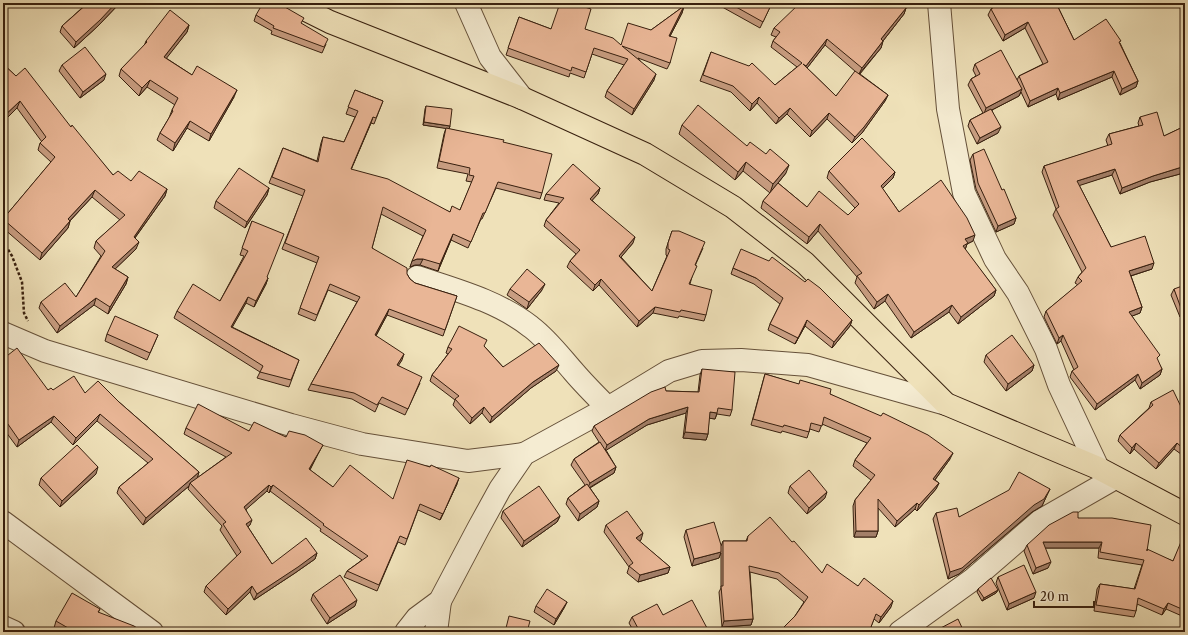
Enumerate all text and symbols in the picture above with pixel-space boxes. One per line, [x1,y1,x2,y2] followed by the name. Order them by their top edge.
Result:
[1034,583,1094,609] scale bar
[1040,589,1069,604] text: 20 m

